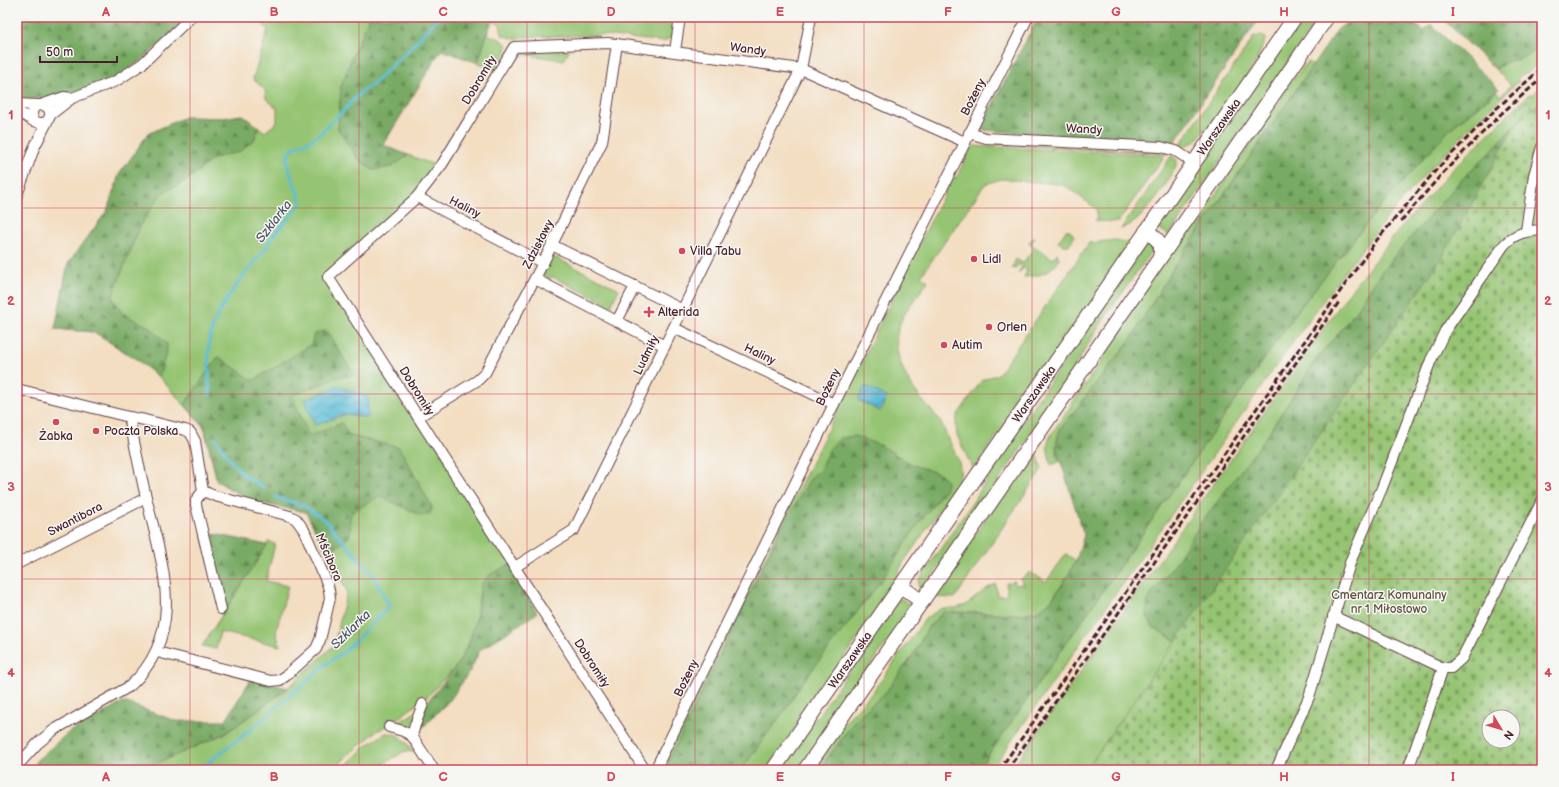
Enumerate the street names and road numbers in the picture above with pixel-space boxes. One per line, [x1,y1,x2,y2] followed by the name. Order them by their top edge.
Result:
[729,40,767,60] street label: Wandy
[459,52,500,108] street label: Dobromiły
[958,76,989,118] street label: Bożeny
[1194,96,1245,159] street label: Warszawska
[1066,121,1103,138] street label: Wandy
[447,193,483,222] street label: Haliny
[519,217,557,272] street label: Zdzisławy
[630,332,663,378] street label: Ludmiły
[742,340,779,369] street label: Haliny
[1009,363,1060,426] street label: Warszawska
[396,364,438,419] street label: Dobromiły
[813,366,844,408] street label: Bożeny
[45,499,105,540] street label: Swantibora
[312,531,345,584] street label: Mścibora
[825,629,876,692] street label: Warszawska
[570,636,613,691] street label: Dobromiły
[671,657,702,699] street label: Bożeny

